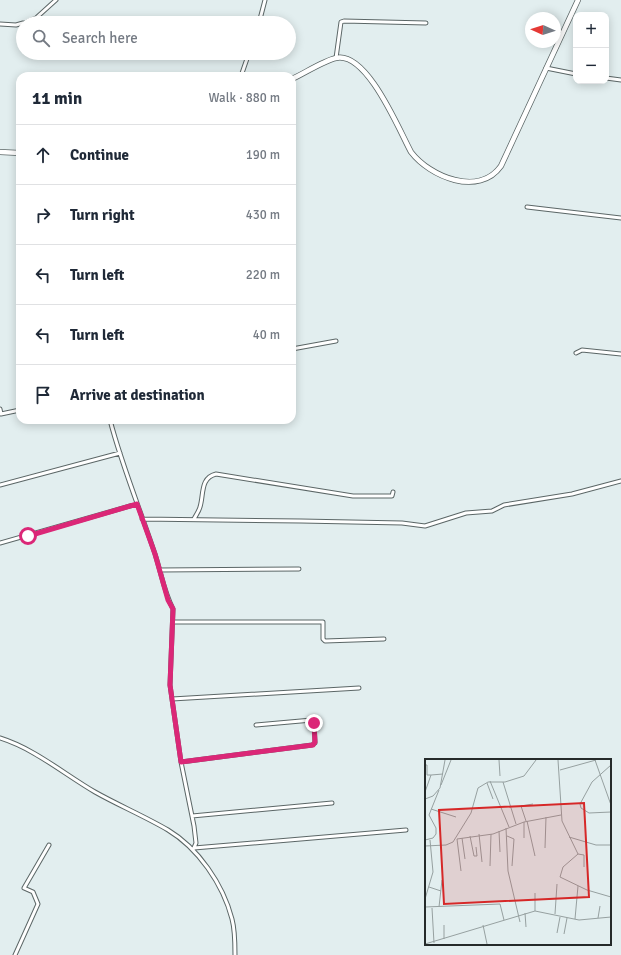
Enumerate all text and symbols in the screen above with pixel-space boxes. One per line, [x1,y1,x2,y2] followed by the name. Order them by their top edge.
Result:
[525,12,561,48] north arrow
[573,12,609,84] map controls
[573,12,609,48] button: +
[16,16,296,60] search box
[30,27,52,49] icon: search
[62,29,138,47] text: Search here
[573,48,609,84] button: −
[32,88,82,109] text: 11 min
[209,90,280,106] text: Walk · 880 m
[32,144,54,166] icon: ahead
[70,146,129,164] text: Continue
[246,147,280,163] text: 190 m
[32,204,54,226] icon: right
[70,206,135,224] text: Turn right
[246,207,280,223] text: 430 m
[32,264,54,286] icon: left
[70,266,124,284] text: Turn left
[246,267,280,283] text: 220 m
[32,324,54,346] icon: left
[70,326,124,344] text: Turn left
[253,327,280,343] text: 40 m
[32,384,54,406] icon: arrive
[70,386,205,404] text: Arrive at destination
[19,527,37,545] route start
[305,714,323,732] route end
[425,759,611,945] inset map

